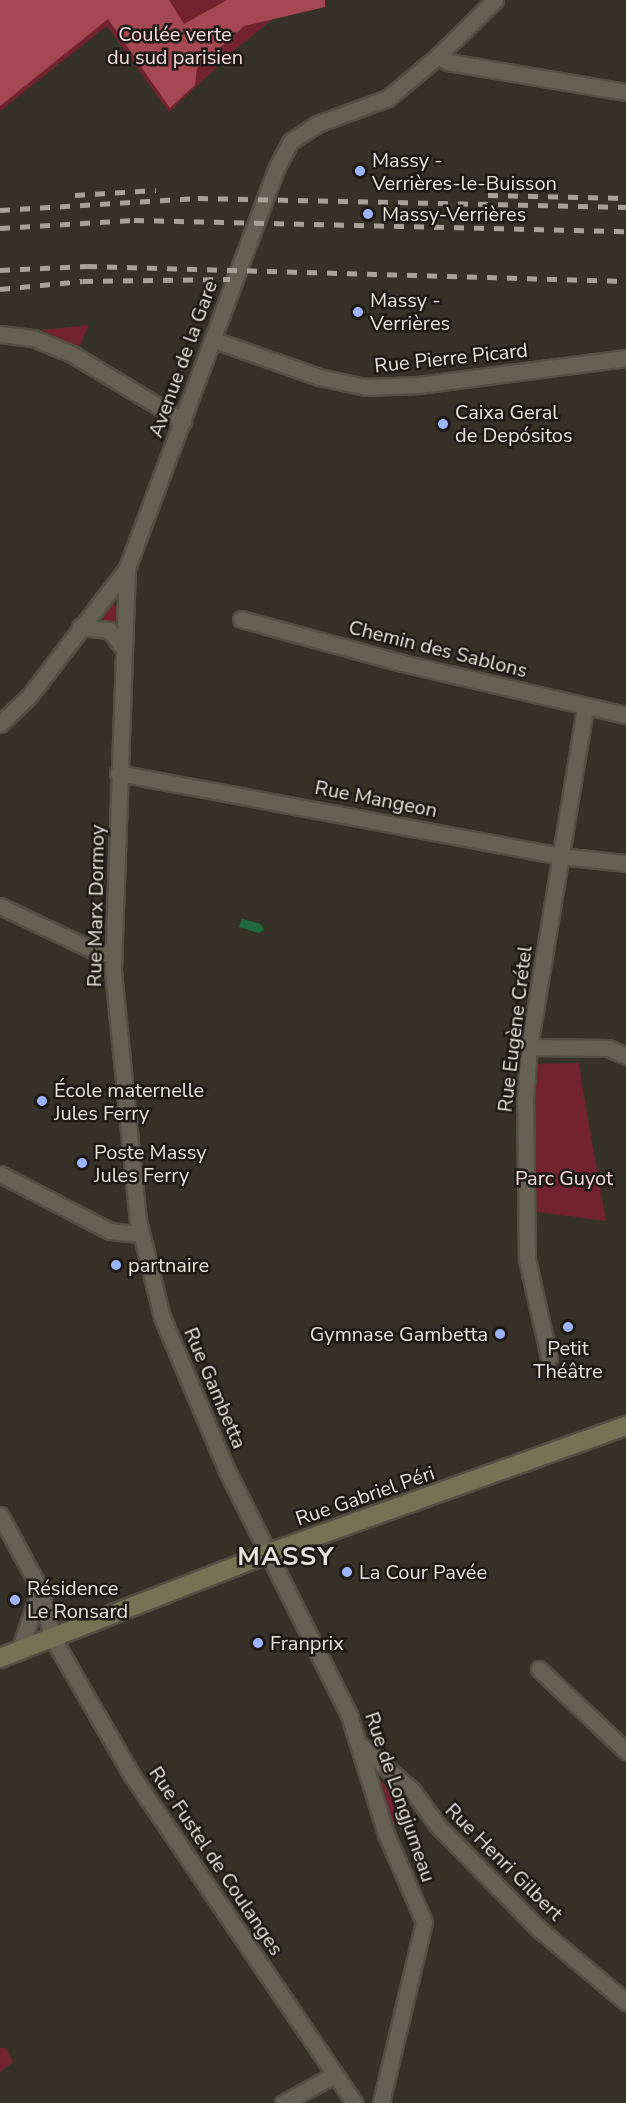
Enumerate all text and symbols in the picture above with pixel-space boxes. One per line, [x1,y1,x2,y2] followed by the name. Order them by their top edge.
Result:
[107,22,243,69] park label: Coulée verte du sud parisien
[372,148,557,195] place label: Massy - Verrières-le-Buisson
[353,164,367,178] marker: Massy - Verrières-le-Buisson
[382,202,526,226] place label: Massy-Verrières
[359,205,377,223] marker: Massy-Verrières
[143,277,223,441] street label: Avenue de la Gare
[370,288,450,335] place label: Massy - Verrières
[351,305,365,319] marker: Massy - Verrières
[373,338,529,378] street label: Rue Pierre Picard
[455,400,573,447] place label: Caixa Geral de Depósitos
[436,417,450,431] marker: Caixa Geral de Depósitos
[346,615,530,683] street label: Chemin des Sablons
[313,775,439,823] street label: Rue Mangeon
[83,825,109,987] street label: Rue Marx Dormoy
[493,944,537,1114] street label: Rue Eugène Crétel
[54,1078,204,1125] place label: École maternelle Jules Ferry
[35,1094,49,1108] marker: École maternelle Jules Ferry
[94,1140,207,1187] place label: Poste Massy Jules Ferry
[75,1156,89,1170] marker: Poste Massy Jules Ferry
[515,1166,613,1190] park label: Parc Guyot
[128,1253,209,1277] place label: partnaire
[109,1258,123,1272] marker: partnaire
[561,1320,575,1334] marker: Petit Théâtre
[310,1322,488,1346] place label: Gymnase Gambetta
[179,1324,251,1452] street label: Rue Gambetta
[493,1327,507,1341] marker: Gymnase Gambetta
[533,1336,603,1383] place label: Petit Théâtre
[292,1461,438,1531] street label: Rue Gabriel Péri
[237,1541,335,1573] district label: MASSY
[359,1560,487,1584] place label: La Cour Pavée
[340,1565,354,1579] marker: La Cour Pavée
[27,1576,128,1623] place label: Résidence Le Ronsard
[8,1593,22,1607] marker: Résidence Le Ronsard
[270,1631,344,1655] place label: Franprix
[251,1636,265,1650] marker: Franprix
[360,1709,440,1885] street label: Rue de Longjumeau
[144,1762,288,1960] street label: Rue Fustel de Coulanges
[440,1798,568,1926] street label: Rue Henri Gilbert

